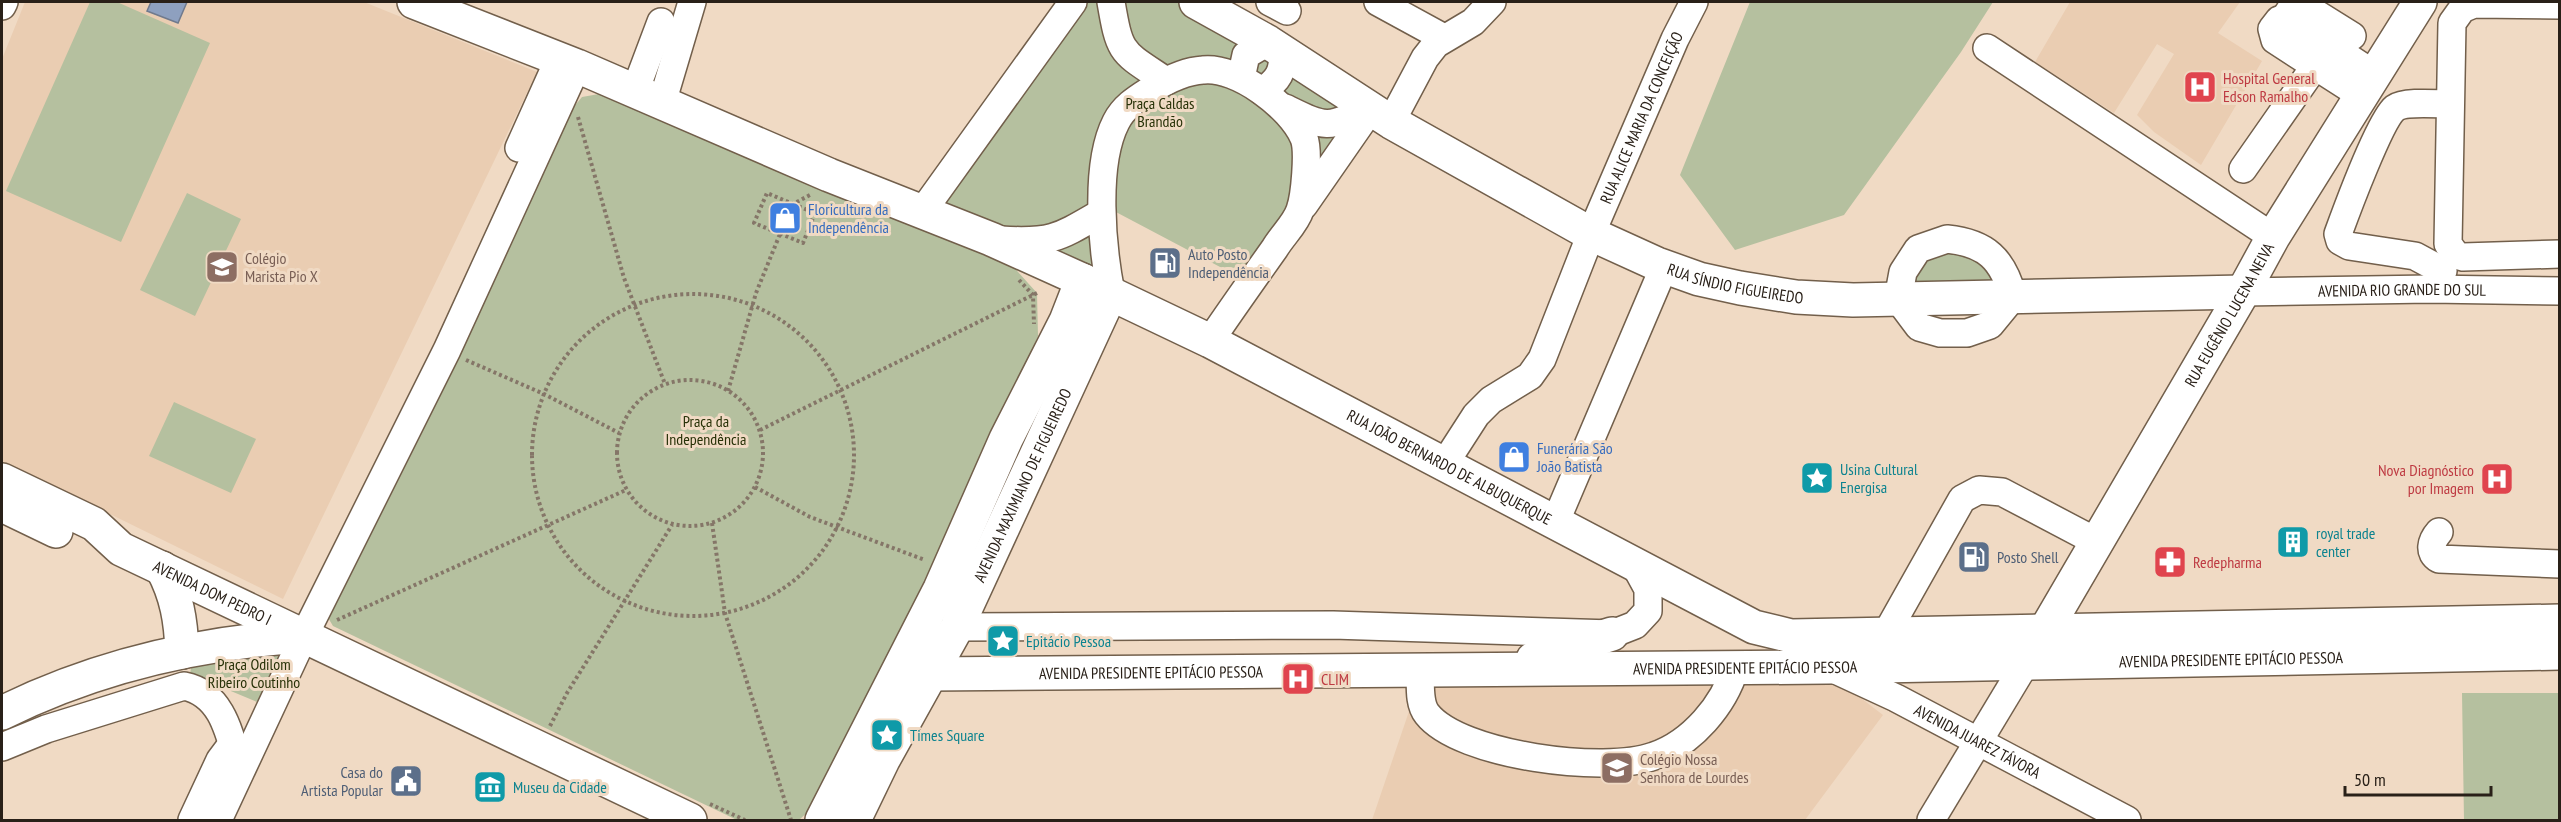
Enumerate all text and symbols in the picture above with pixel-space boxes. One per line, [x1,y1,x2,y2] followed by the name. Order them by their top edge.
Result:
[1595,28,1687,207] street label: RUA ALICE MARIA DA CONCEIÇÃO
[2223,68,2315,106] place label: Hospital General Edson Ramalho
[2182,69,2218,105] hospital icon: Hospital General Edson Ramalho
[1125,93,1195,131] park label: Praça Caldas Brandão
[808,199,889,237] place label: Floricultura da Independência
[767,200,803,236] shop icon: Floricultura da Independência
[2180,239,2278,390] street label: RUA EUGÊNIO LUCENA NEIVA
[1188,244,1269,282] place label: Auto Posto Independência
[1147,245,1183,281] fuel station icon: Auto Posto Independência
[245,248,318,286] place label: Colégio Marista Pio X
[204,249,240,285] school or university icon: Colégio Marista Pio X
[1665,259,1804,307] street label: RUA SÍNDIO FIGUEIREDO
[2318,279,2487,301] street label: AVENIDA RIO GRANDE DO SUL
[969,385,1076,585] street label: AVENIDA MAXIMIANO DE FIGUEIREDO
[1344,405,1555,529] street label: RUA JOÃO BERNARDO DE ALBUQUERQUE
[665,411,747,449] park label: Praça da Independência
[1536,438,1613,476] place label: Funerária São João Batista
[1496,439,1532,475] shop icon: Funerária São João Batista
[1840,459,1918,497] place label: Usina Cultural Energisa
[1799,460,1835,496] place icon: Usina Cultural Energisa
[2378,460,2474,498] place label: Nova Diagnóstico por Imagem
[2479,461,2515,497] hospital icon: Nova Diagnóstico por Imagem
[2316,523,2375,561] place label: royal trade center
[2275,524,2311,560] building icon: royal trade center
[1956,539,1992,575] fuel station icon: Posto Shell
[2152,544,2188,580] pharmacy icon: Redepharma
[1997,547,2059,567] place label: Posto Shell
[2193,552,2262,572] place label: Redepharma
[150,556,275,629] street label: AVENIDA DOM PEDRO I
[985,623,1021,659] place icon: Epitácio Pessoa
[1026,631,1111,651] place label: Epitácio Pessoa
[2119,647,2344,671] street label: AVENIDA PRESIDENTE EPITÁCIO PESSOA
[208,654,300,692] park label: Praça Odilom Ribeiro Coutinho
[1633,656,1858,679] street label: AVENIDA PRESIDENTE EPITÁCIO PESSOA
[1039,661,1264,683] street label: AVENIDA PRESIDENTE EPITÁCIO PESSOA
[1280,661,1316,697] hospital icon: CLIM
[1321,669,1349,689] place label: CLIM
[1911,700,2044,783] street label: AVENIDA JUAREZ TÁVORA
[869,717,905,753] place icon: Times Square
[910,725,985,745] place label: Times Square
[1640,749,1749,787] place label: Colégio Nossa Senhora de Lourdes
[1599,750,1635,786] school or university icon: Colégio Nossa Senhora de Lourdes
[2345,759,2490,797] scale bar
[301,762,384,800] place label: Casa do Artista Popular
[388,763,424,799] public building icon: Casa do Artista Popular
[2354,768,2386,791] text: 50 m
[472,769,508,805] museum icon: Museu da Cidade
[513,777,607,797] place label: Museu da Cidade

